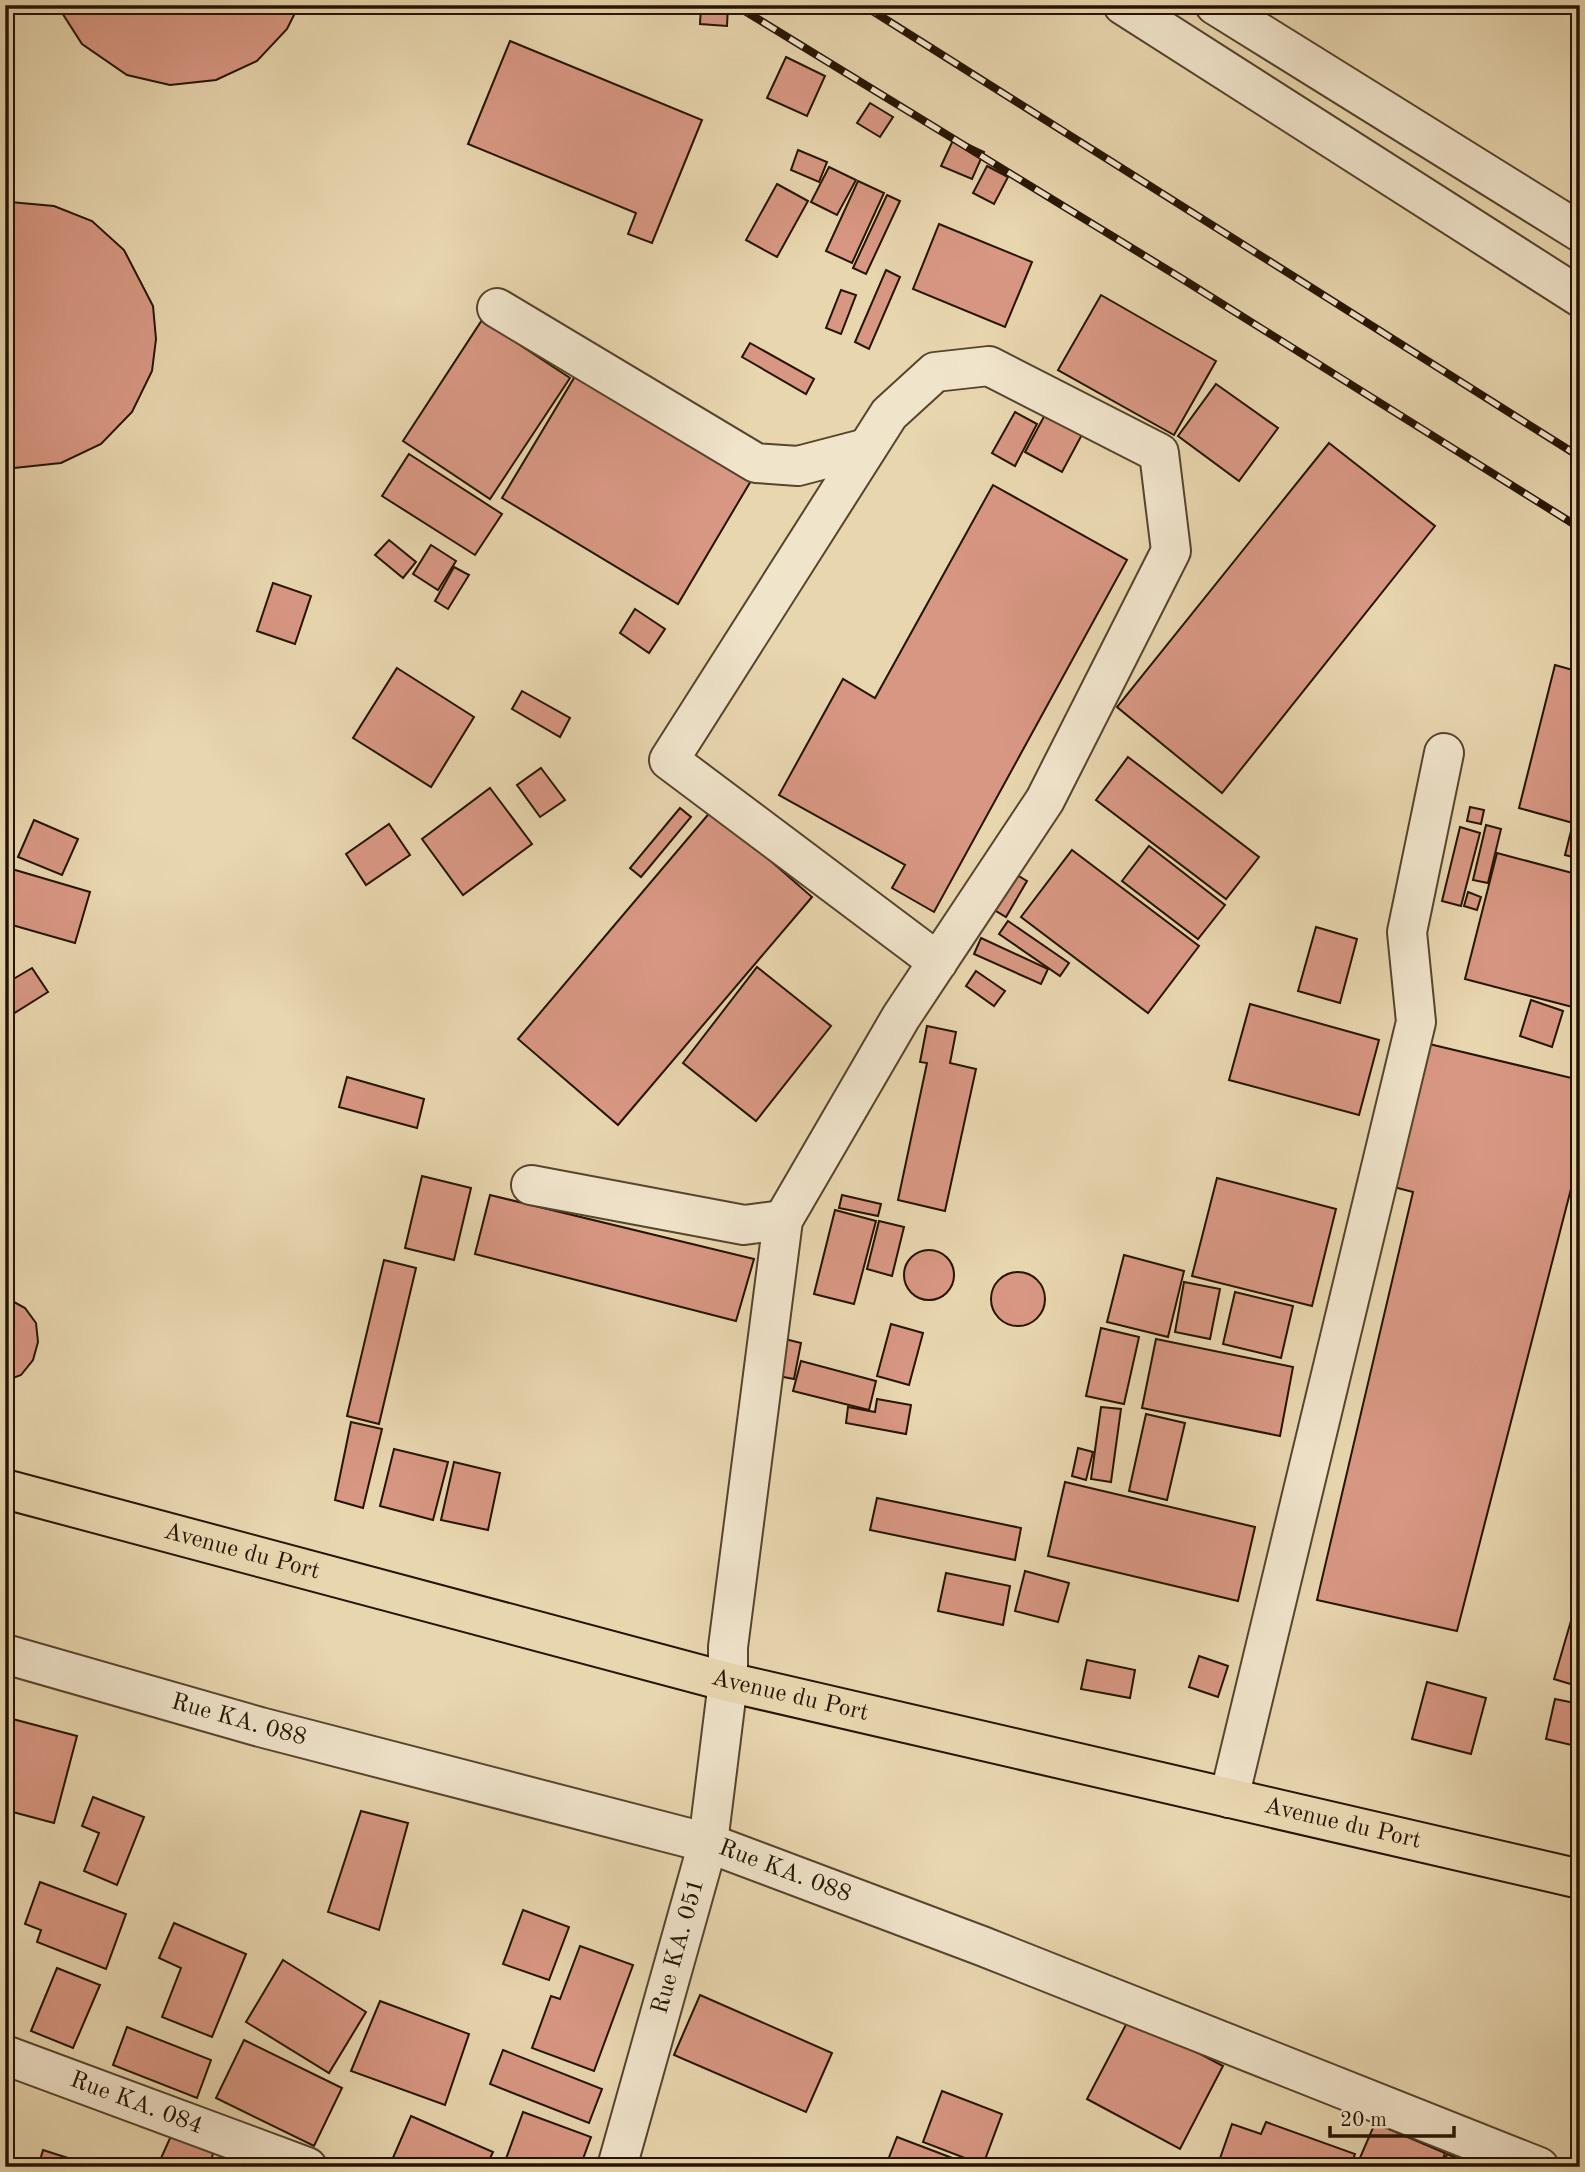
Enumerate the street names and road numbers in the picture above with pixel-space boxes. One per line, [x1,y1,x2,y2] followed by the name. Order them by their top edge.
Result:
[161,1520,322,1584] street label: Avenue du Port
[709,1666,871,1726] street label: Avenue du Port
[168,1690,309,1751] street label: Rue KA. 088
[1262,1794,1423,1854] street label: Avenue du Port
[715,1836,854,1908] street label: Rue KA. 088
[649,1876,709,2017] street label: Rue KA. 051
[67,2068,206,2139] street label: Rue KA. 084

